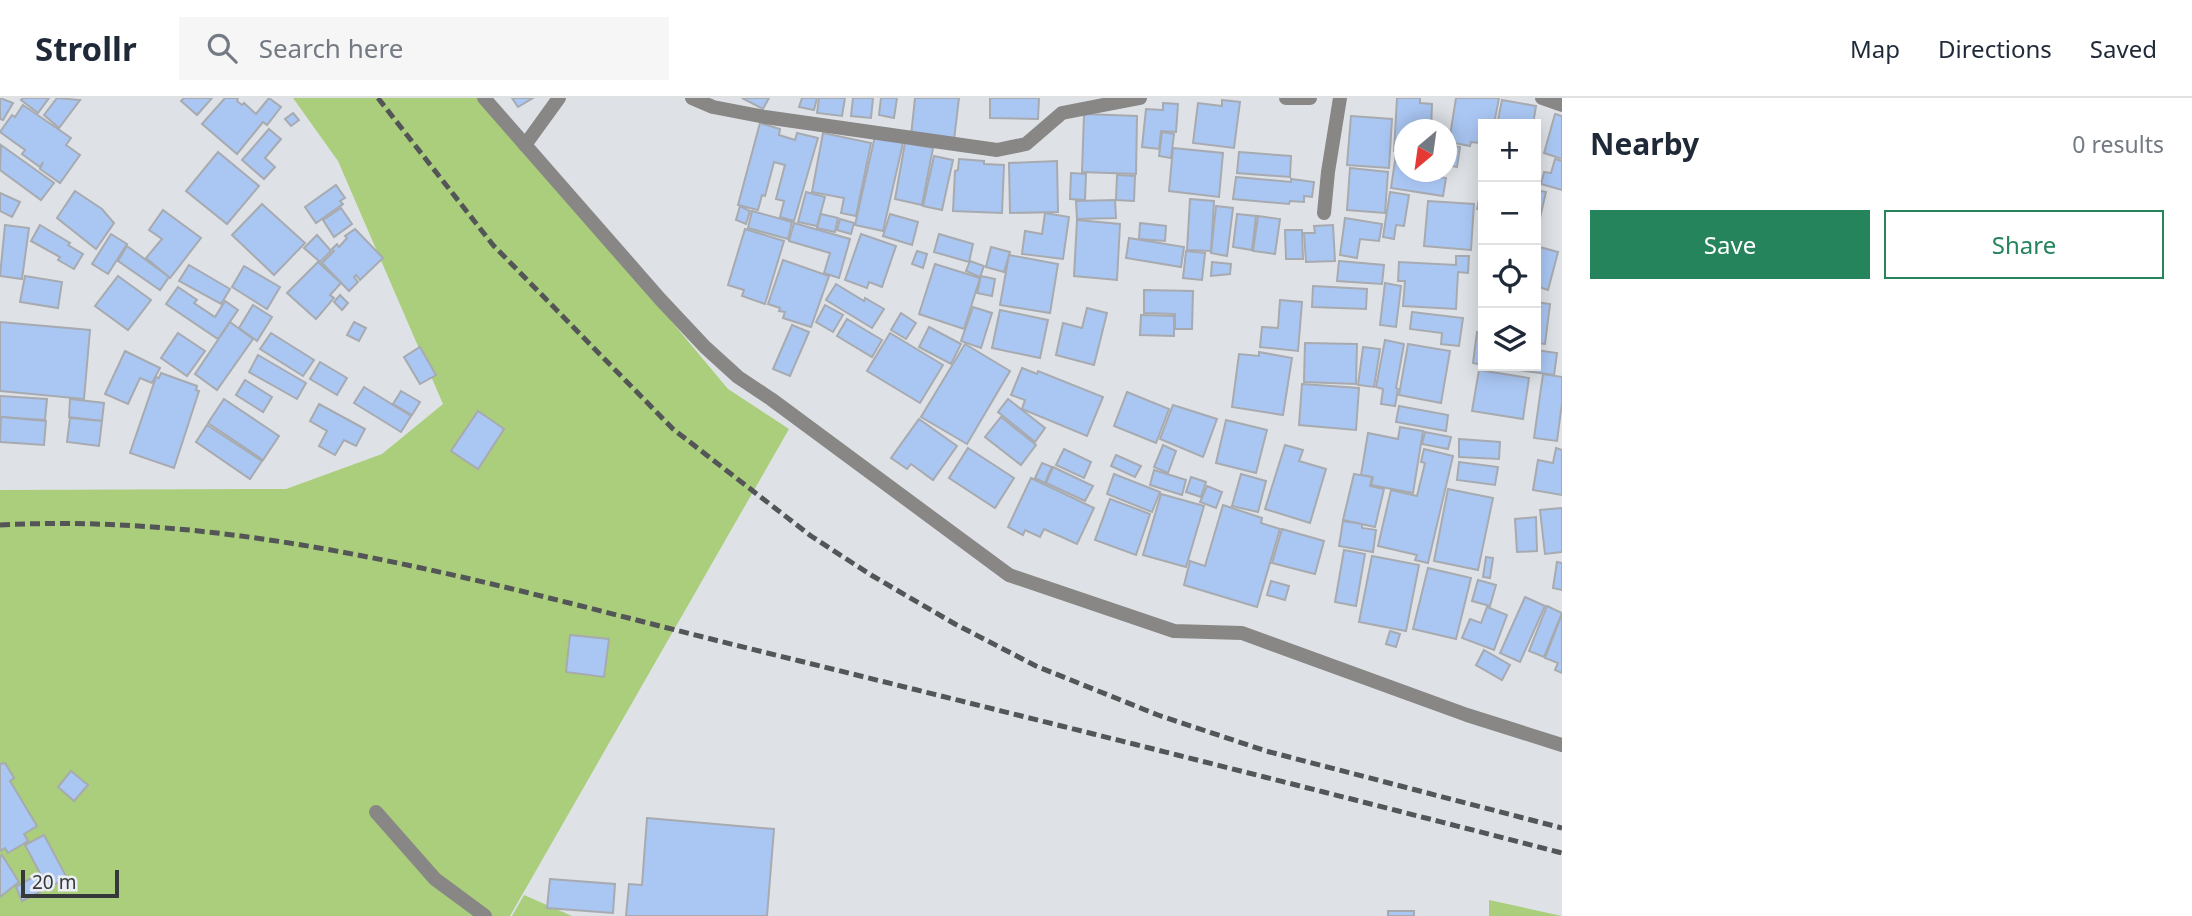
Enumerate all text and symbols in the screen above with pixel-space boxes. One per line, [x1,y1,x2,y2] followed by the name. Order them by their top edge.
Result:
[179,17,669,80] search box
[35,26,137,71] text: Strollr
[203,29,241,67] icon: search
[259,30,403,66] text: Search here
[1850,32,1900,65] text: Map
[1938,32,2052,65] text: Directions
[2090,32,2157,65] text: Saved
[1394,119,1457,182] north arrow
[1478,119,1541,371] map controls
[1478,119,1541,182] button: +
[1590,123,1699,164] text: Nearby
[2072,128,2164,160] text: 0 results
[1478,182,1541,245] button: −
[1590,210,1870,279] button: Save
[1884,210,2164,279] button: Share
[1478,245,1541,308] button: locate
[1478,308,1541,371] button: layers
[21,867,119,899] scale bar
[32,869,76,895] text: 20 m

